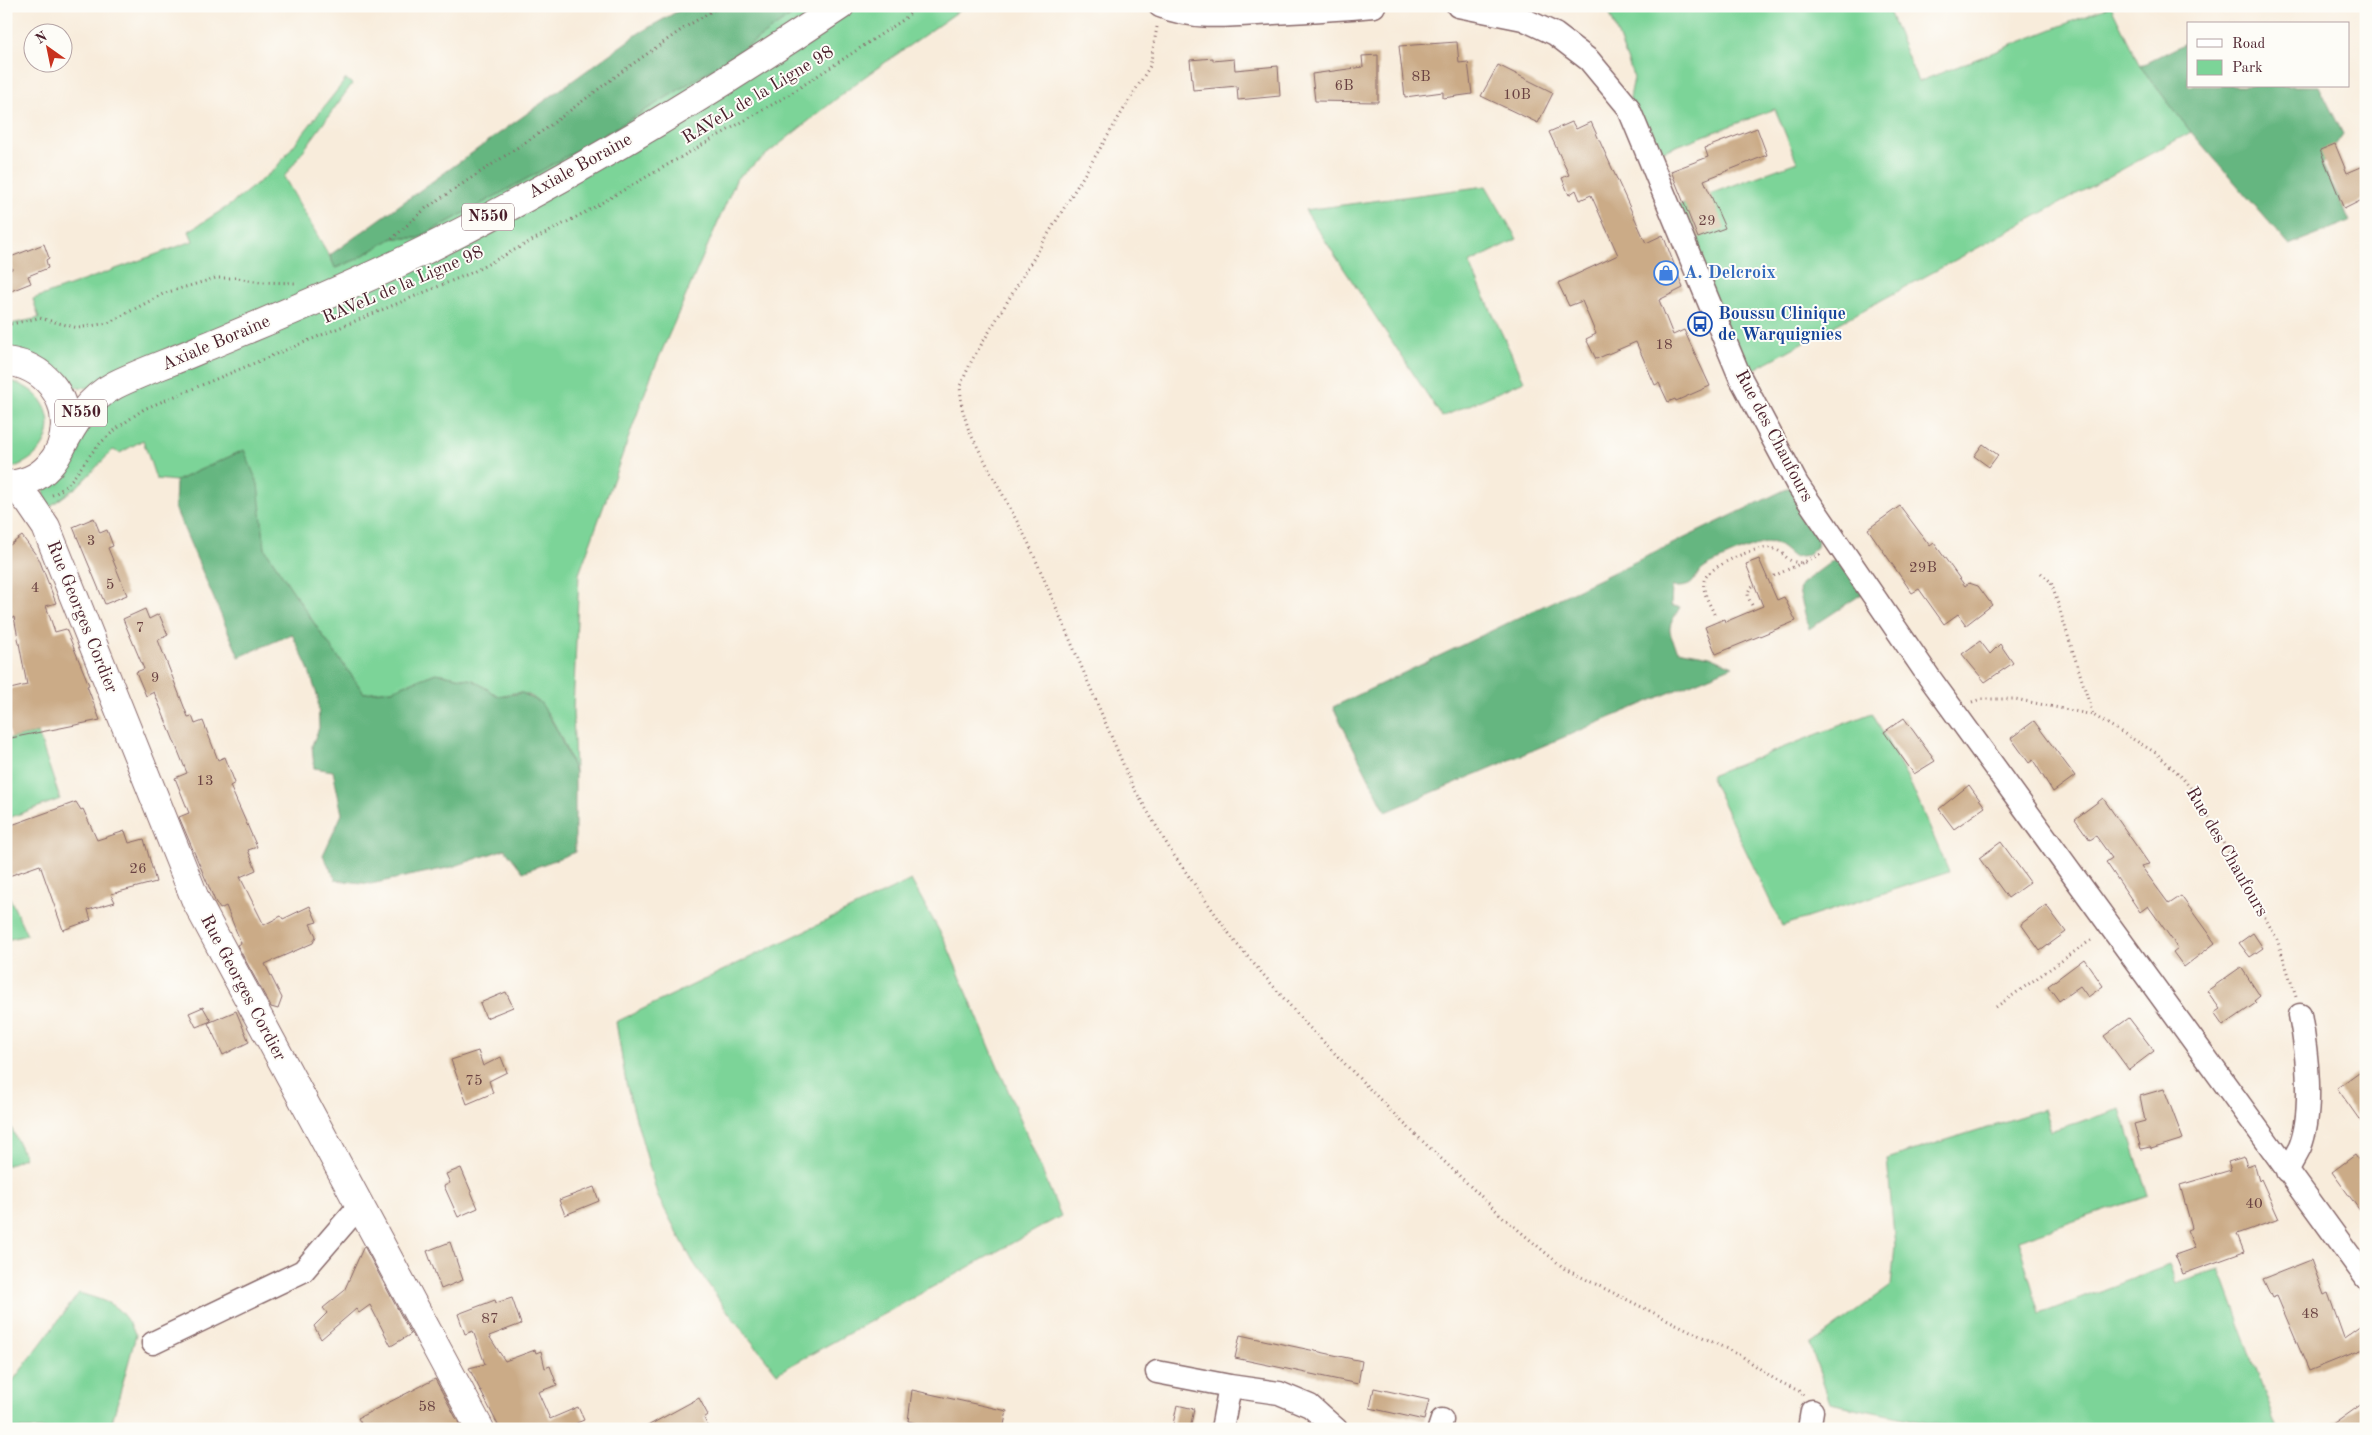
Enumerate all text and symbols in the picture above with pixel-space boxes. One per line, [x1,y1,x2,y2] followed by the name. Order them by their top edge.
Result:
[22,22,72,72] north arrow
[2187,22,2350,88] legend
[33,29,50,47] text: N
[2232,37,2266,52] text: Road
[679,43,837,147] street label: RAVeL de la Ligne 98
[2232,61,2263,76] text: Park
[1411,70,1431,85] house number: 8B
[1334,79,1354,94] house number: 6B
[1503,88,1531,103] house number: 10B
[525,130,635,202] street label: Axiale Boraine
[462,203,514,230] road number: N550
[1698,214,1716,229] house number: 29
[320,243,486,327] street label: RAVeL de la Ligne 98
[1653,260,1679,286] shop icon: A. Delcroix
[1684,264,1776,282] place label: A. Delcroix
[1718,305,1846,344] place label: Boussu Clinique de Warquignies
[1687,311,1713,337] bus stop icon: Boussu Clinique de Warquignies
[159,312,273,374] street label: Axiale Boraine
[1655,338,1673,353] house number: 18
[1732,367,1816,505] street label: Rue des Chaufours
[55,399,107,426] road number: N550
[87,534,95,549] house number: 3
[43,538,121,696] street label: Rue Georges Cordier
[1909,561,1937,576] house number: 29B
[106,578,114,593] house number: 5
[31,581,39,596] house number: 4
[136,621,144,636] house number: 7
[151,671,159,686] house number: 9
[196,774,214,789] house number: 13
[2183,784,2271,920] street label: Rue des Chaufours
[129,862,147,877] house number: 26
[197,912,289,1065] street label: Rue Georges Cordier
[465,1074,483,1089] house number: 75
[2245,1197,2263,1212] house number: 40
[2301,1307,2319,1322] house number: 48
[481,1312,499,1327] house number: 87
[418,1400,436,1415] house number: 58

